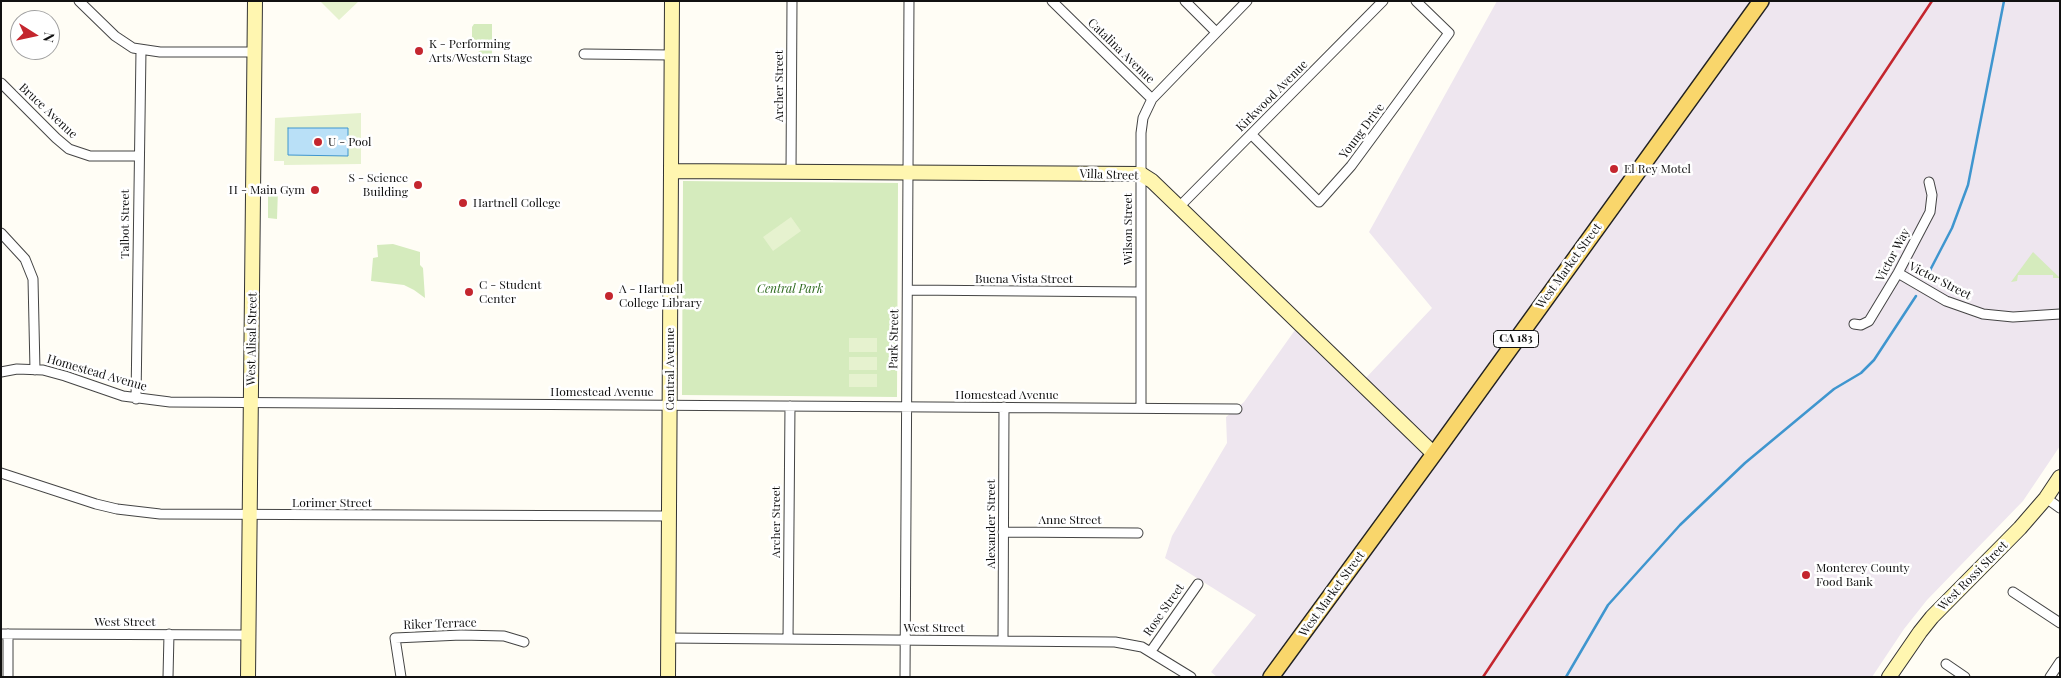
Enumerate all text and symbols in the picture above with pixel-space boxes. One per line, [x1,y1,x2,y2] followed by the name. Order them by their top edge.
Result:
[10,10,60,60] north arrow
[1085,16,1157,86] street label: Catalina Avenue
[39,31,60,44] text: N
[429,37,532,65] place label: K - Performing Arts/Western Stage
[413,45,425,57] marker: K - Performing Arts/Western Stage
[772,50,786,122] street label: Archer Street
[1233,57,1311,135] street label: Kirkwood Avenue
[16,80,80,142] street label: Bruce Avenue
[1337,100,1387,162] street label: Young Drive
[328,135,371,149] place label: U - Pool
[312,136,324,148] marker: U - Pool
[1624,162,1691,176] place label: El Rey Motel
[1608,163,1620,175] marker: El Rey Motel
[1079,167,1139,183] street label: Villa Street
[349,171,408,199] place label: S - Science Building
[412,179,424,191] marker: S - Science Building
[229,183,305,197] place label: H - Main Gym
[309,184,321,196] marker: H - Main Gym
[118,189,132,259] street label: Talbot Street
[1121,193,1135,265] street label: Wilson Street
[473,196,560,210] place label: Hartnell College
[457,197,469,209] marker: Hartnell College
[1533,221,1605,311] street label: West Market Street
[1873,226,1913,284] street label: Victor Way
[1906,259,1974,303] street label: Victor Street
[975,272,1073,286] street label: Buena Vista Street
[479,278,541,306] place label: C - Student Center
[619,282,702,310] place label: A - Hartnell College Library
[757,282,823,296] park label: Central Park
[463,286,475,298] marker: C - Student Center
[603,290,615,302] marker: A - Hartnell College Library
[244,292,260,386] street label: West Alisal Street
[886,309,902,369] street label: Park Street
[663,327,677,411] street label: Central Avenue
[1494,330,1538,348] road number: CA 183
[45,352,149,394] street label: Homestead Avenue
[550,385,654,399] street label: Homestead Avenue
[955,388,1059,402] street label: Homestead Avenue
[984,479,998,569] street label: Alexander Street
[769,486,783,558] street label: Archer Street
[292,496,372,510] street label: Lorimer Street
[1038,513,1102,527] street label: Anne Street
[1935,538,2011,614] street label: West Rossi Street
[1296,549,1368,639] street label: West Market Street
[1816,561,1910,589] place label: Monterey County Food Bank
[1800,569,1812,581] marker: Monterey County Food Bank
[1141,581,1187,639] street label: Rose Street
[95,615,155,629] street label: West Street
[403,616,477,632] street label: Riker Terrace
[904,621,964,635] street label: West Street

